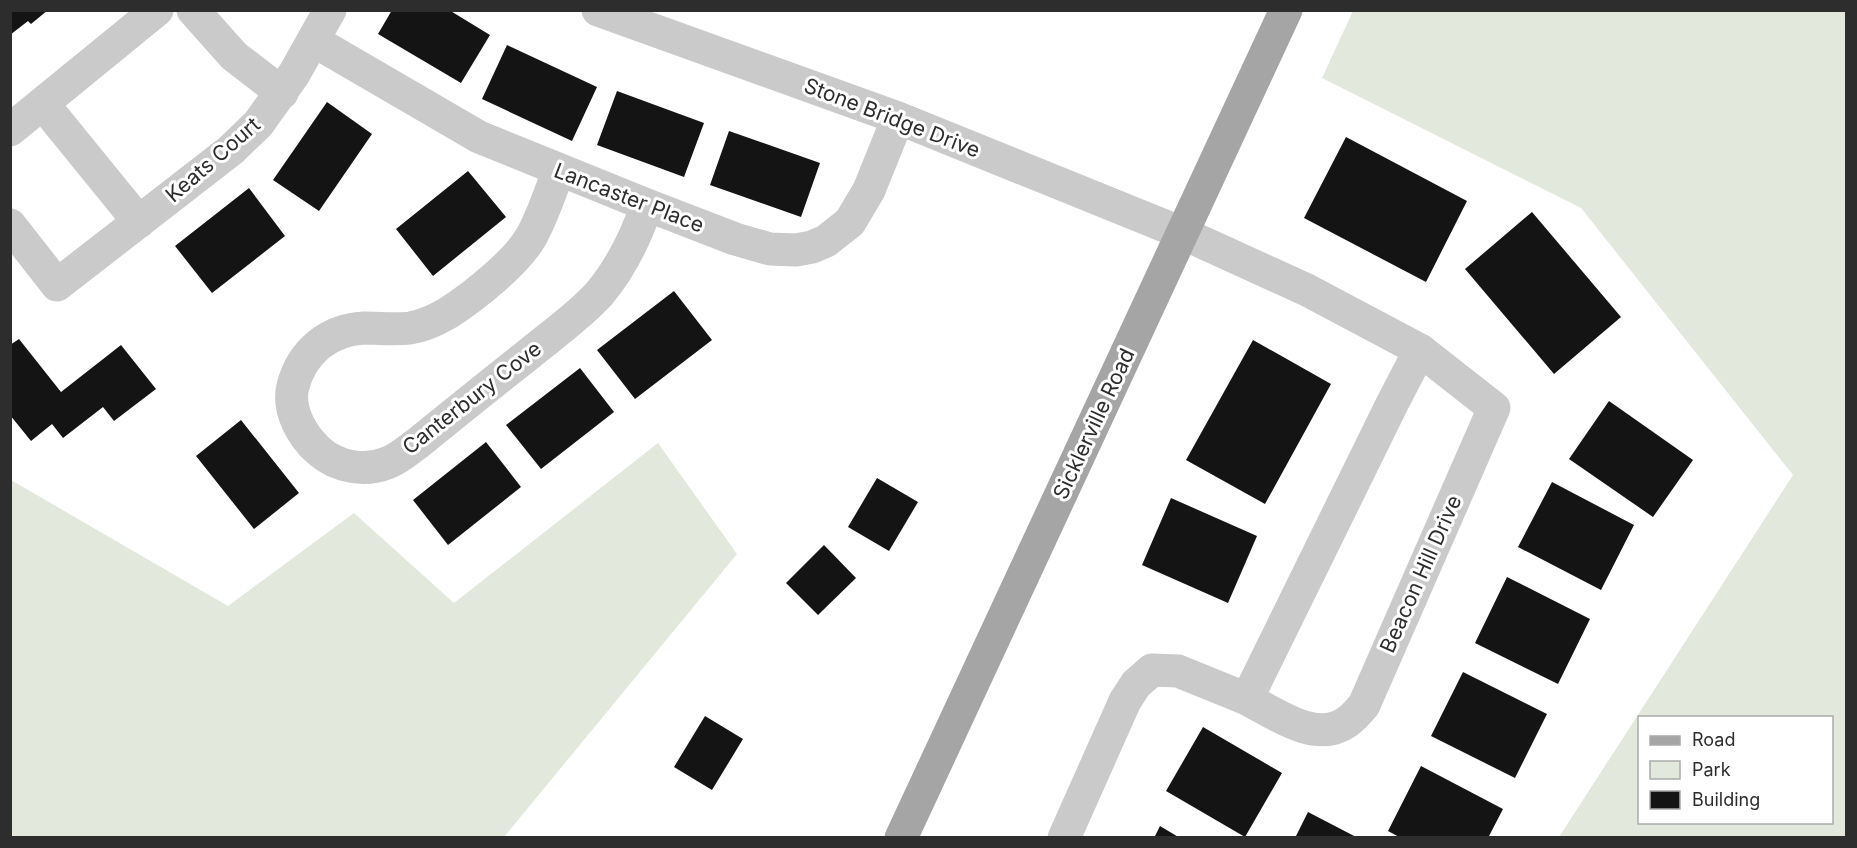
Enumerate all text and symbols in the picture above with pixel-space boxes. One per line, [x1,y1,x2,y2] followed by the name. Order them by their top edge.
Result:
[801,72,984,163] street label: Stone Bridge Drive
[160,112,265,207] street label: Keats Court
[551,157,708,238] street label: Lancaster Place
[397,336,546,459] street label: Canterbury Cove
[1048,344,1139,503] street label: Sicklerville Road
[1375,491,1466,656] street label: Beacon Hill Drive
[1638,716,1833,824] legend
[1692,729,1735,750] text: Road
[1692,759,1731,780] text: Park
[1692,789,1760,810] text: Building

